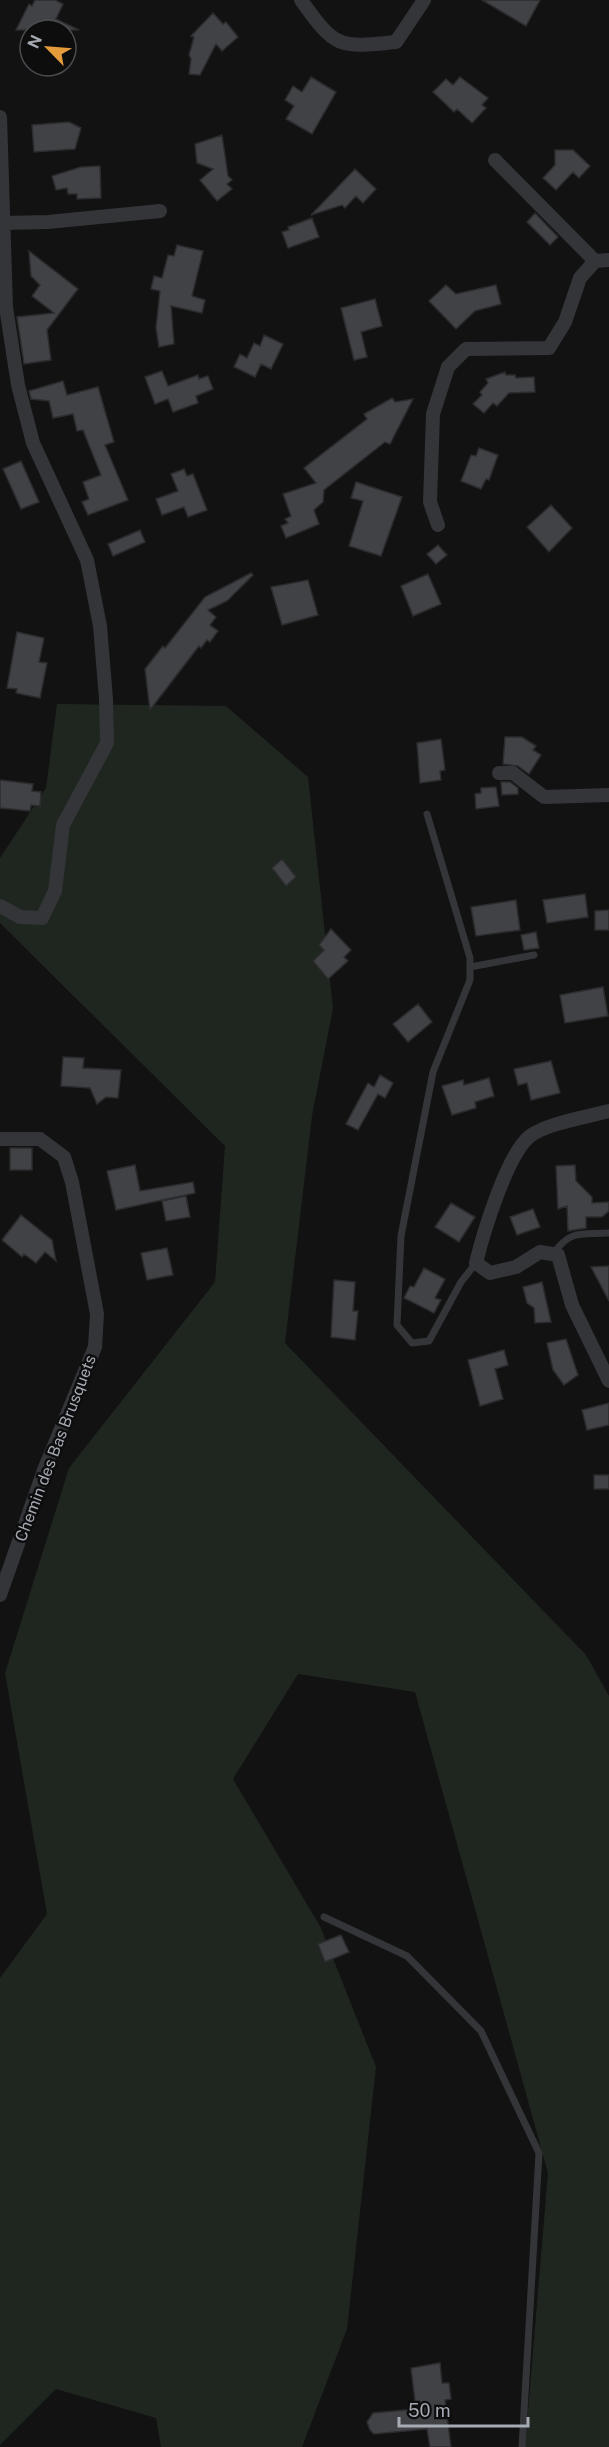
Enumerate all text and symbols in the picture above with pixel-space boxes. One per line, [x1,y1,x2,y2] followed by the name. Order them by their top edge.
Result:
[18,18,78,78] north arrow
[24,32,46,52] text: N
[11,1352,100,1544] street label: Chemin des Bas Brusquets
[399,2390,528,2428] scale bar
[408,2400,451,2421] text: 50 m

